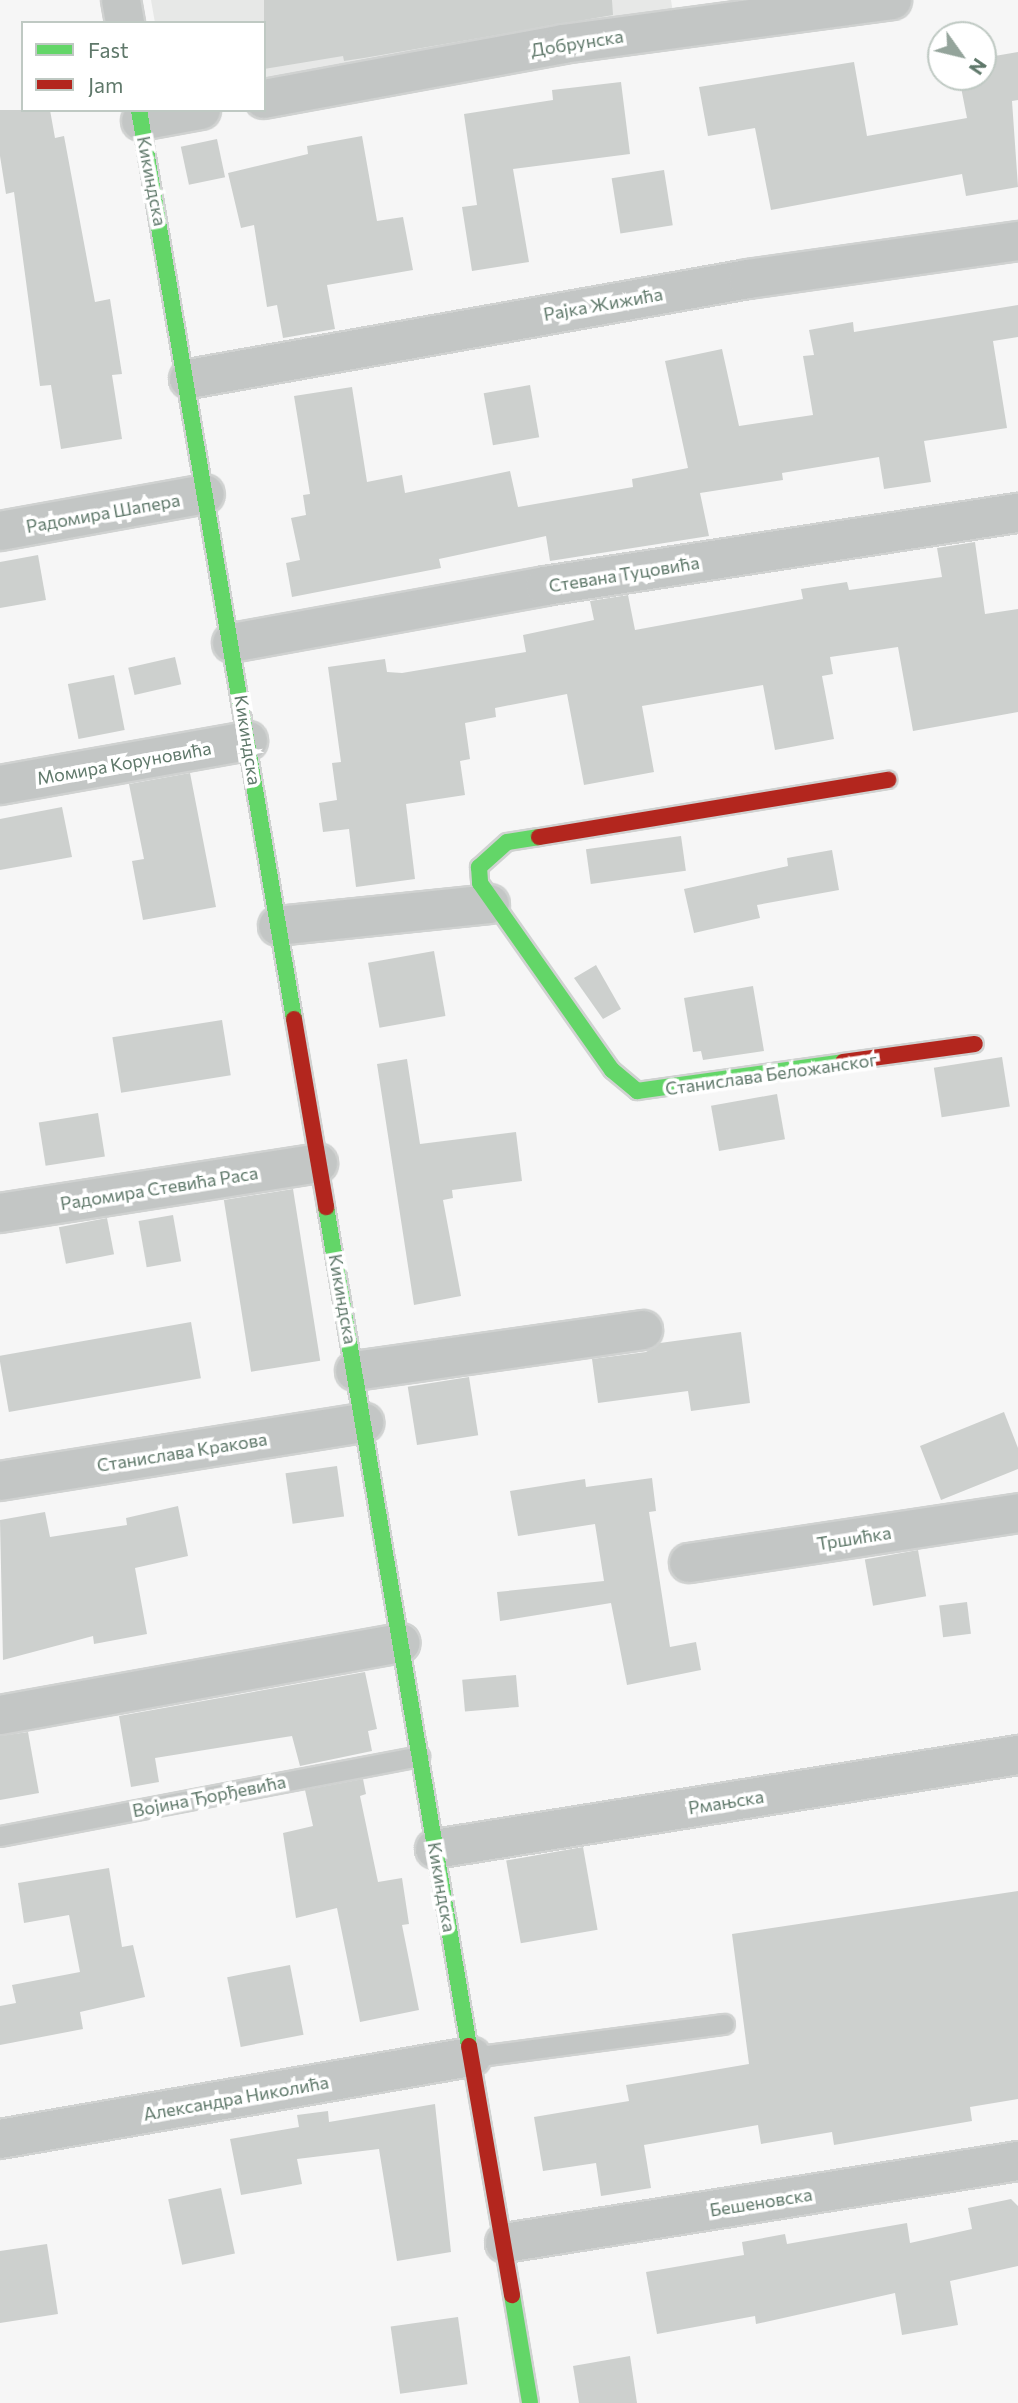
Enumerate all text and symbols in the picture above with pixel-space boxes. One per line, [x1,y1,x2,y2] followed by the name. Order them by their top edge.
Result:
[21,21,266,112] legend
[927,21,997,91] north arrow
[529,25,625,61] street label: Добрунска
[88,37,129,62] text: Fast
[965,55,992,79] text: N
[88,72,123,97] text: Jam
[133,134,171,228] street label: Кикиндска
[542,283,664,325] street label: Рајка Жижића
[24,489,182,537] street label: Радомира Шапера
[547,551,701,597] street label: Стевана Туцовића
[230,693,266,787] street label: Кикиндска
[35,737,213,789] street label: Момира Коруновића
[664,1048,878,1100] street label: Станислава Беложанског
[59,1162,259,1214] street label: Радомира Стевића Раса
[324,1252,362,1346] street label: Кикиндска
[95,1428,269,1476] street label: Станислава Кракова
[815,1521,893,1555] street label: Тршићка
[130,1771,288,1821] street label: Војина Ђорђевића
[687,1785,765,1819] street label: Рмањска
[423,1840,461,1934] street label: Кикиндска
[142,2071,330,2125] street label: Александра Николића
[708,2183,814,2221] street label: Бешеновска

